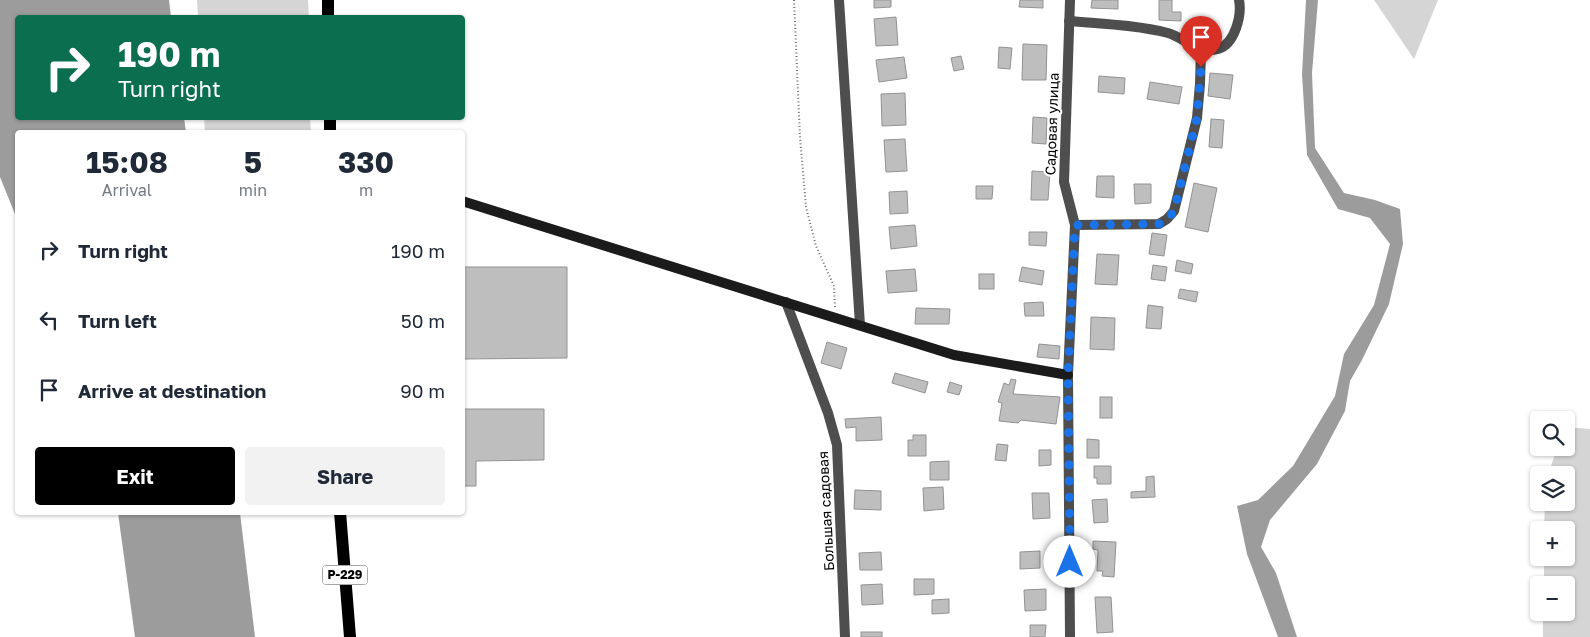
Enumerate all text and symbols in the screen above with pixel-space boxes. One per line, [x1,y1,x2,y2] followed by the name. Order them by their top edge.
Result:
[1180,16,1222,67] pin
[1187,23,1215,51] icon: arrive
[118,33,220,75] text: 190 m
[35,35,100,100] icon: right
[1041,72,1062,176] street label: Садовая улица
[118,75,221,102] text: Turn right
[86,144,168,180] text: 15:08
[244,144,262,180] text: 5
[338,144,394,180] text: 330
[102,180,152,200] text: Arrival
[239,180,267,200] text: min
[359,180,373,200] text: m
[35,236,63,264] icon: right
[78,239,168,262] text: Turn right
[391,239,445,262] text: 190 m
[35,306,63,334] icon: left
[78,309,157,332] text: Turn left
[401,309,445,332] text: 50 m
[35,376,63,404] icon: arrive
[78,379,266,402] text: Arrive at destination
[400,379,445,402] text: 90 m
[1530,411,1575,621] map controls
[1530,411,1575,456] button: search
[35,447,235,505] button: Exit
[245,447,445,505] button: Share
[814,451,837,571] street label: Большая садовая
[1530,466,1575,511] button: layers
[1530,521,1575,566] button: +
[1043,535,1095,587] position arrow
[322,566,368,584] road number: Р-229
[1530,576,1575,621] button: −

